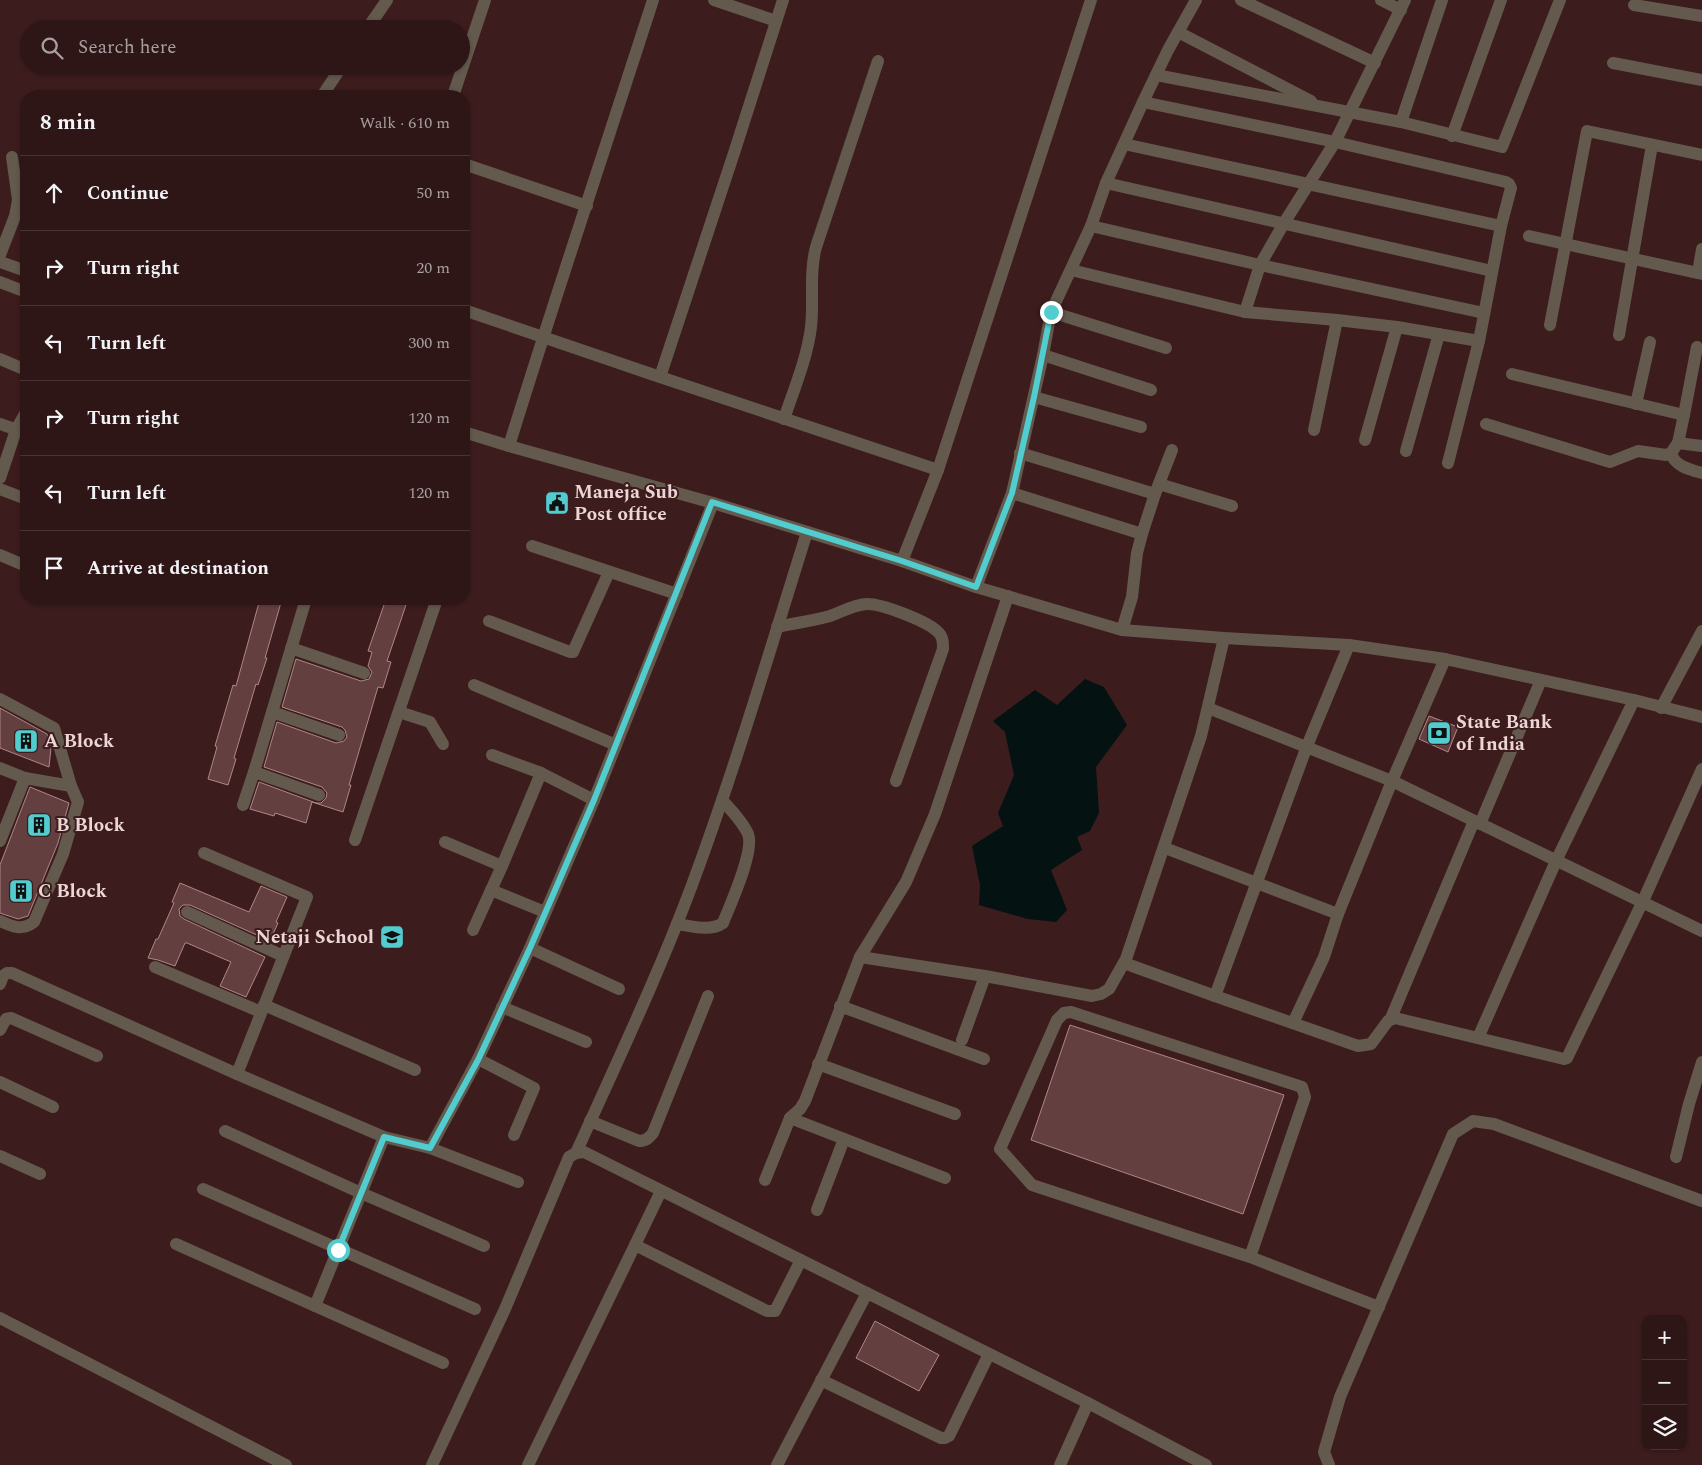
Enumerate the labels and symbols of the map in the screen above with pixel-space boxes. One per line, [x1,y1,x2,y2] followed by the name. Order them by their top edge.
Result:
[1040,301,1063,324] route end
[574,478,678,529] place label: Maneja Sub Post office
[544,490,570,516] public building icon: Maneja Sub Post office
[1456,708,1553,759] place label: State Bank of India
[1426,720,1452,746] bank icon: State Bank of India
[44,727,115,756] place label: A Block
[13,728,39,754] building icon: A Block
[56,811,125,840] place label: B Block
[26,812,52,838] building icon: B Block
[38,877,108,906] place label: C Block
[8,878,34,904] building icon: C Block
[256,923,374,952] place label: Netaji School
[379,924,405,950] school or university icon: Netaji School
[327,1239,350,1262] route start

